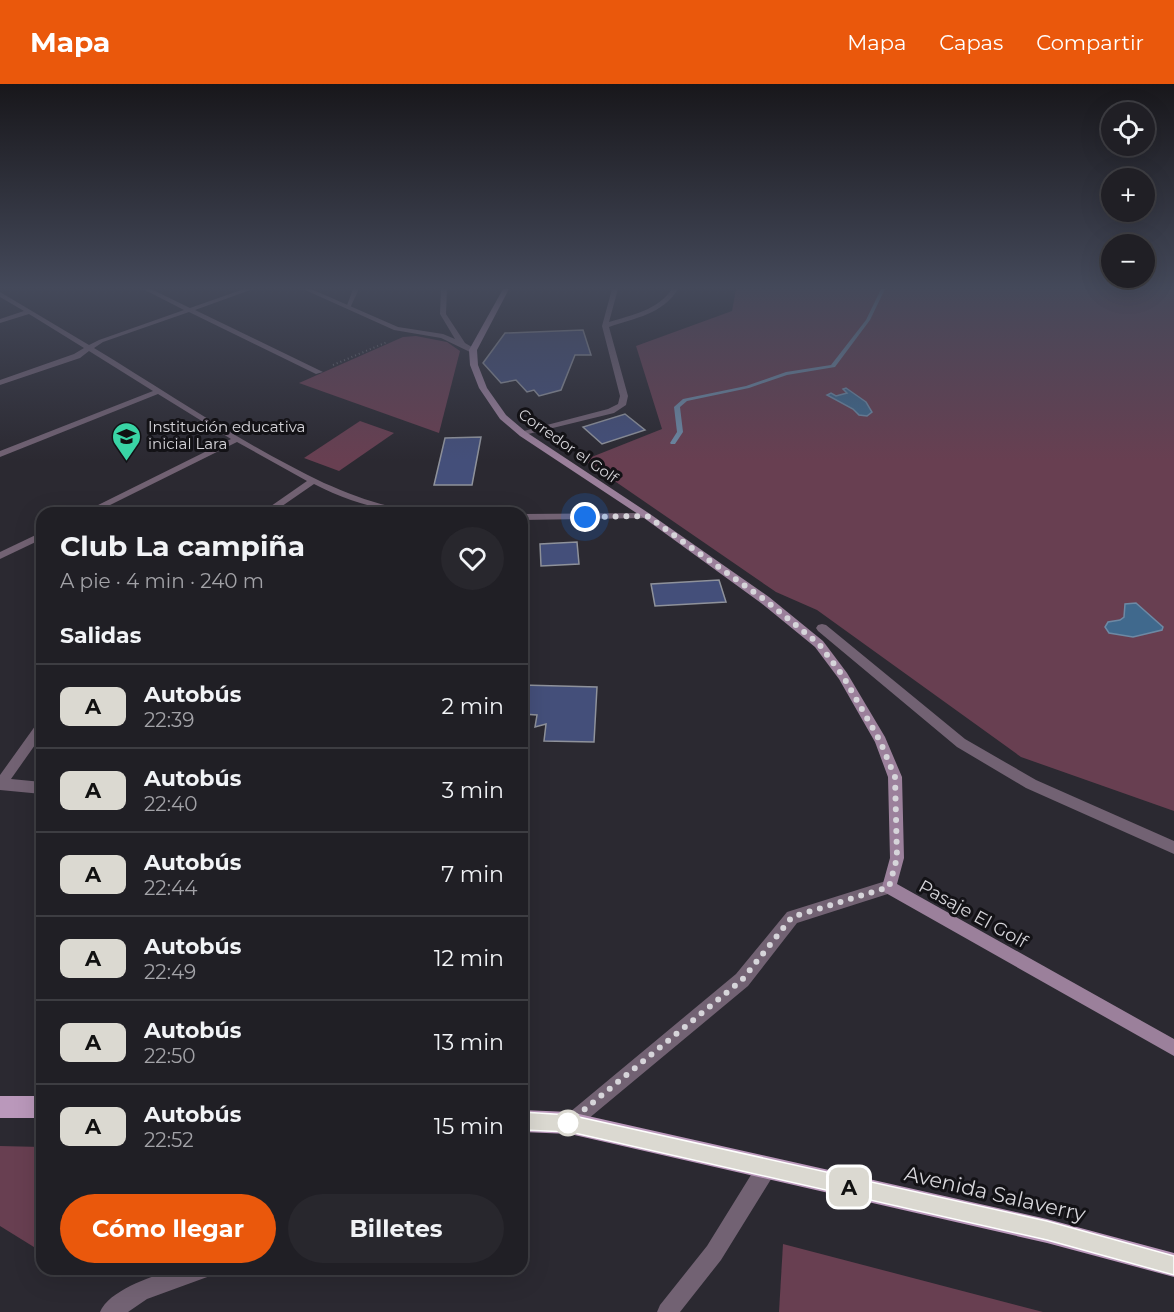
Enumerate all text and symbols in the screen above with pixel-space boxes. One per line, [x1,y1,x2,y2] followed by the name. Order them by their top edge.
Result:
[30,25,110,59] text: Mapa
[847,30,906,55] text: Mapa
[939,30,1003,55] text: Capas
[1036,30,1144,55] text: Compartir
[1101,102,1155,288] map controls
[1101,102,1155,156] button: locate
[1101,168,1155,222] button: +
[1101,234,1155,288] button: −
[515,404,622,487] street label: Corredor el Golf
[148,417,305,453] place label: Institución educativa inicial Lara
[111,420,143,462] school or university icon: Institución educativa inicial Lara
[570,502,600,532] your location
[441,527,504,590] button: heart
[60,529,305,563] text: Club La campiña
[60,569,264,593] text: A pie · 4 min · 240 m
[60,622,141,649] text: Salidas
[144,681,241,708] text: Autobús
[442,693,504,720] text: 2 min
[85,694,101,719] text: A
[144,708,194,732] text: 22:39
[144,765,241,792] text: Autobús
[442,777,504,804] text: 3 min
[85,778,101,803] text: A
[144,792,197,816] text: 22:40
[144,849,241,876] text: Autobús
[441,861,504,888] text: 7 min
[85,862,101,887] text: A
[915,875,1032,953] street label: Pasaje El Golf
[144,876,197,900] text: 22:44
[144,933,241,960] text: Autobús
[434,945,504,972] text: 12 min
[85,946,101,971] text: A
[144,960,196,984] text: 22:49
[144,1017,241,1044] text: Autobús
[434,1029,504,1056] text: 13 min
[85,1030,101,1055] text: A
[144,1044,196,1068] text: 22:50
[144,1101,241,1128] text: Autobús
[555,1110,581,1136] unlabelled marker
[434,1113,504,1140] text: 15 min
[85,1114,101,1139] text: A
[144,1128,194,1152] text: 22:52
[902,1161,1089,1227] street label: Avenida Salaverry
[830,1168,868,1206] line badge: A
[841,1175,857,1200] text: A
[60,1194,276,1263] button: Cómo llegar
[288,1194,504,1263] button: Billetes

